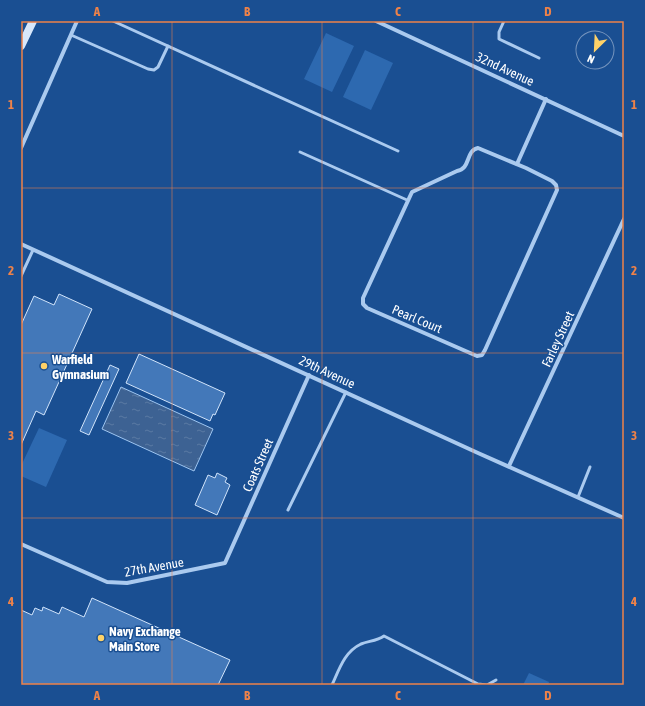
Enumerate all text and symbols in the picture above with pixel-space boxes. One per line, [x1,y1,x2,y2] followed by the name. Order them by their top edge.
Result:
[93,4,101,19] text: A
[244,4,251,19] text: B
[395,4,401,19] text: C
[544,4,552,19] text: D
[575,30,615,70] north arrow
[474,49,537,89] street label: 32nd Avenue
[586,52,596,66] text: N
[8,97,14,112] text: 1
[631,97,637,112] text: 1
[8,263,14,278] text: 2
[631,263,637,278] text: 2
[390,302,445,336] street label: Pearl Court
[539,309,577,369] street label: Farley Street
[51,352,109,382] place label: Warfield Gymnasium
[297,353,357,392] street label: 29th Avenue
[39,361,49,371] marker: Warfield Gymnasium
[8,428,14,443] text: 3
[631,428,637,443] text: 3
[240,436,276,494] street label: Coats Street
[123,554,185,580] street label: 27th Avenue
[7,594,14,609] text: 4
[630,594,637,609] text: 4
[109,624,181,654] place label: Navy Exchange Main Store
[96,633,106,643] marker: Navy Exchange Main Store
[93,688,101,703] text: A
[244,688,251,703] text: B
[395,688,401,703] text: C
[544,688,552,703] text: D

